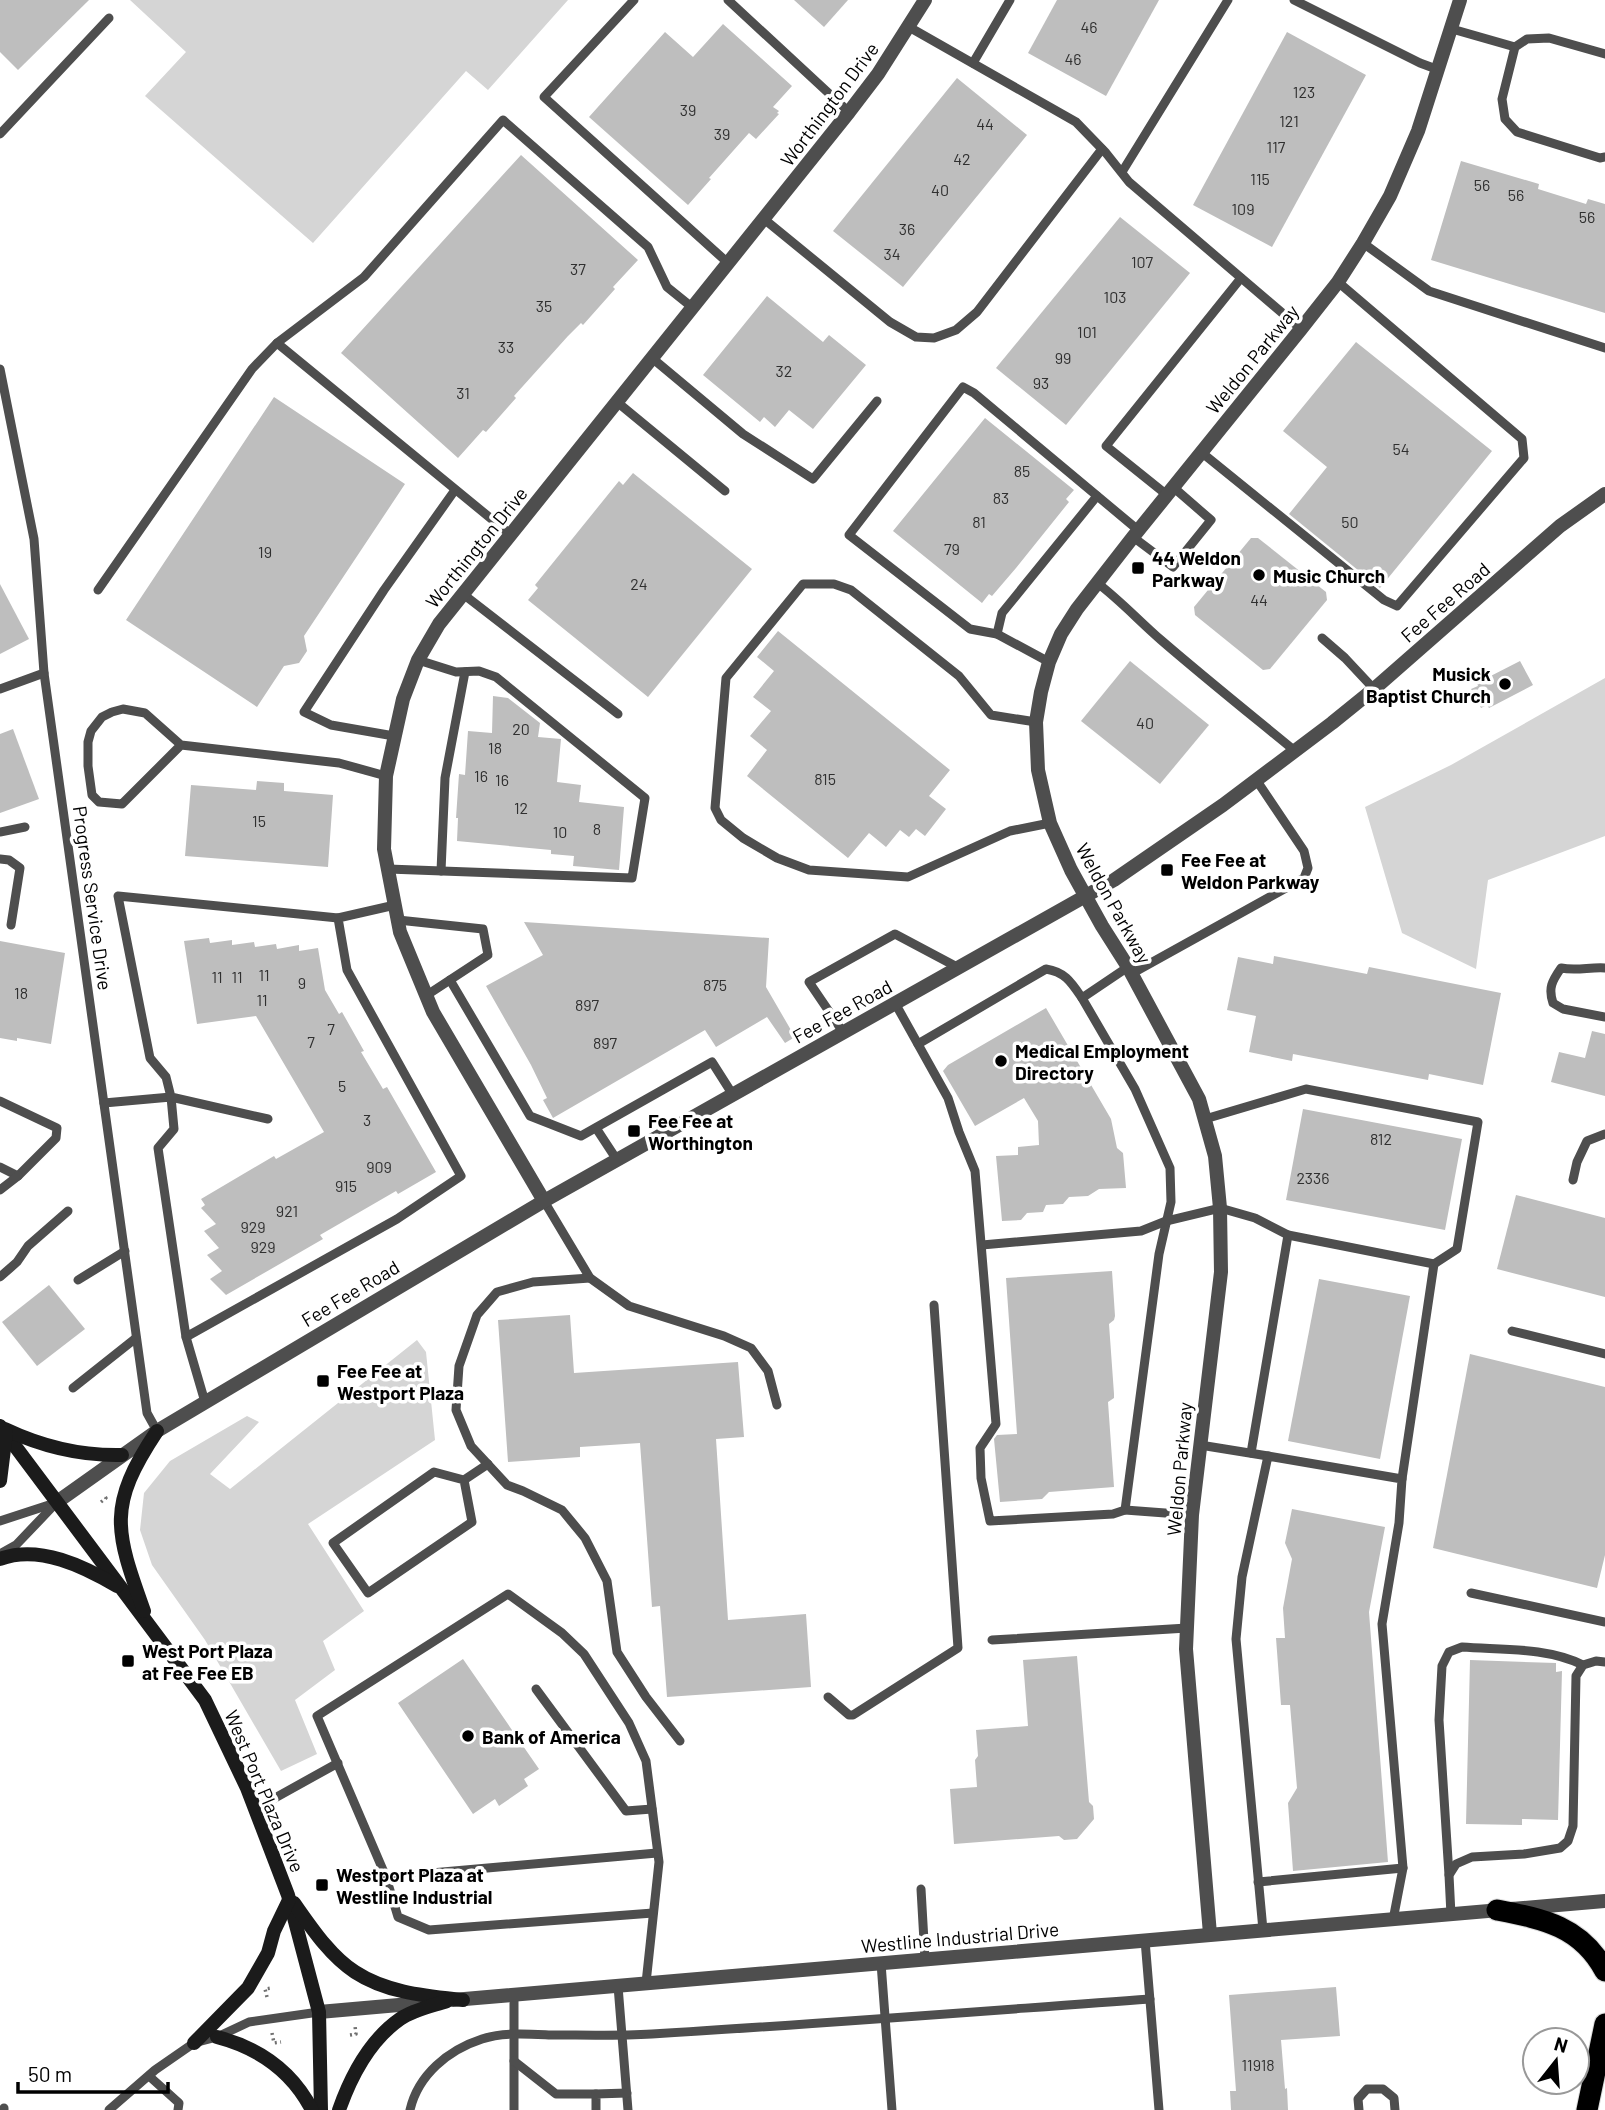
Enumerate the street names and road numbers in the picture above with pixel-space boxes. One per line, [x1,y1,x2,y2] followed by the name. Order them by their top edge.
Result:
[775,38,883,170] street label: Worthington Drive
[1201,299,1303,418] street label: Weldon Parkway
[420,482,532,612] street label: Worthington Drive
[1396,557,1494,647] street label: Fee Fee Road
[69,804,117,992] street label: Progress Service Drive
[1071,839,1157,967] street label: Weldon Parkway
[788,974,896,1048] street label: Fee Fee Road
[297,1255,403,1331] street label: Fee Fee Road
[1162,1401,1196,1537] street label: Weldon Parkway
[220,1706,310,1876] street label: West Port Plaza Drive
[860,1917,1060,1957] street label: Westline Industrial Drive

